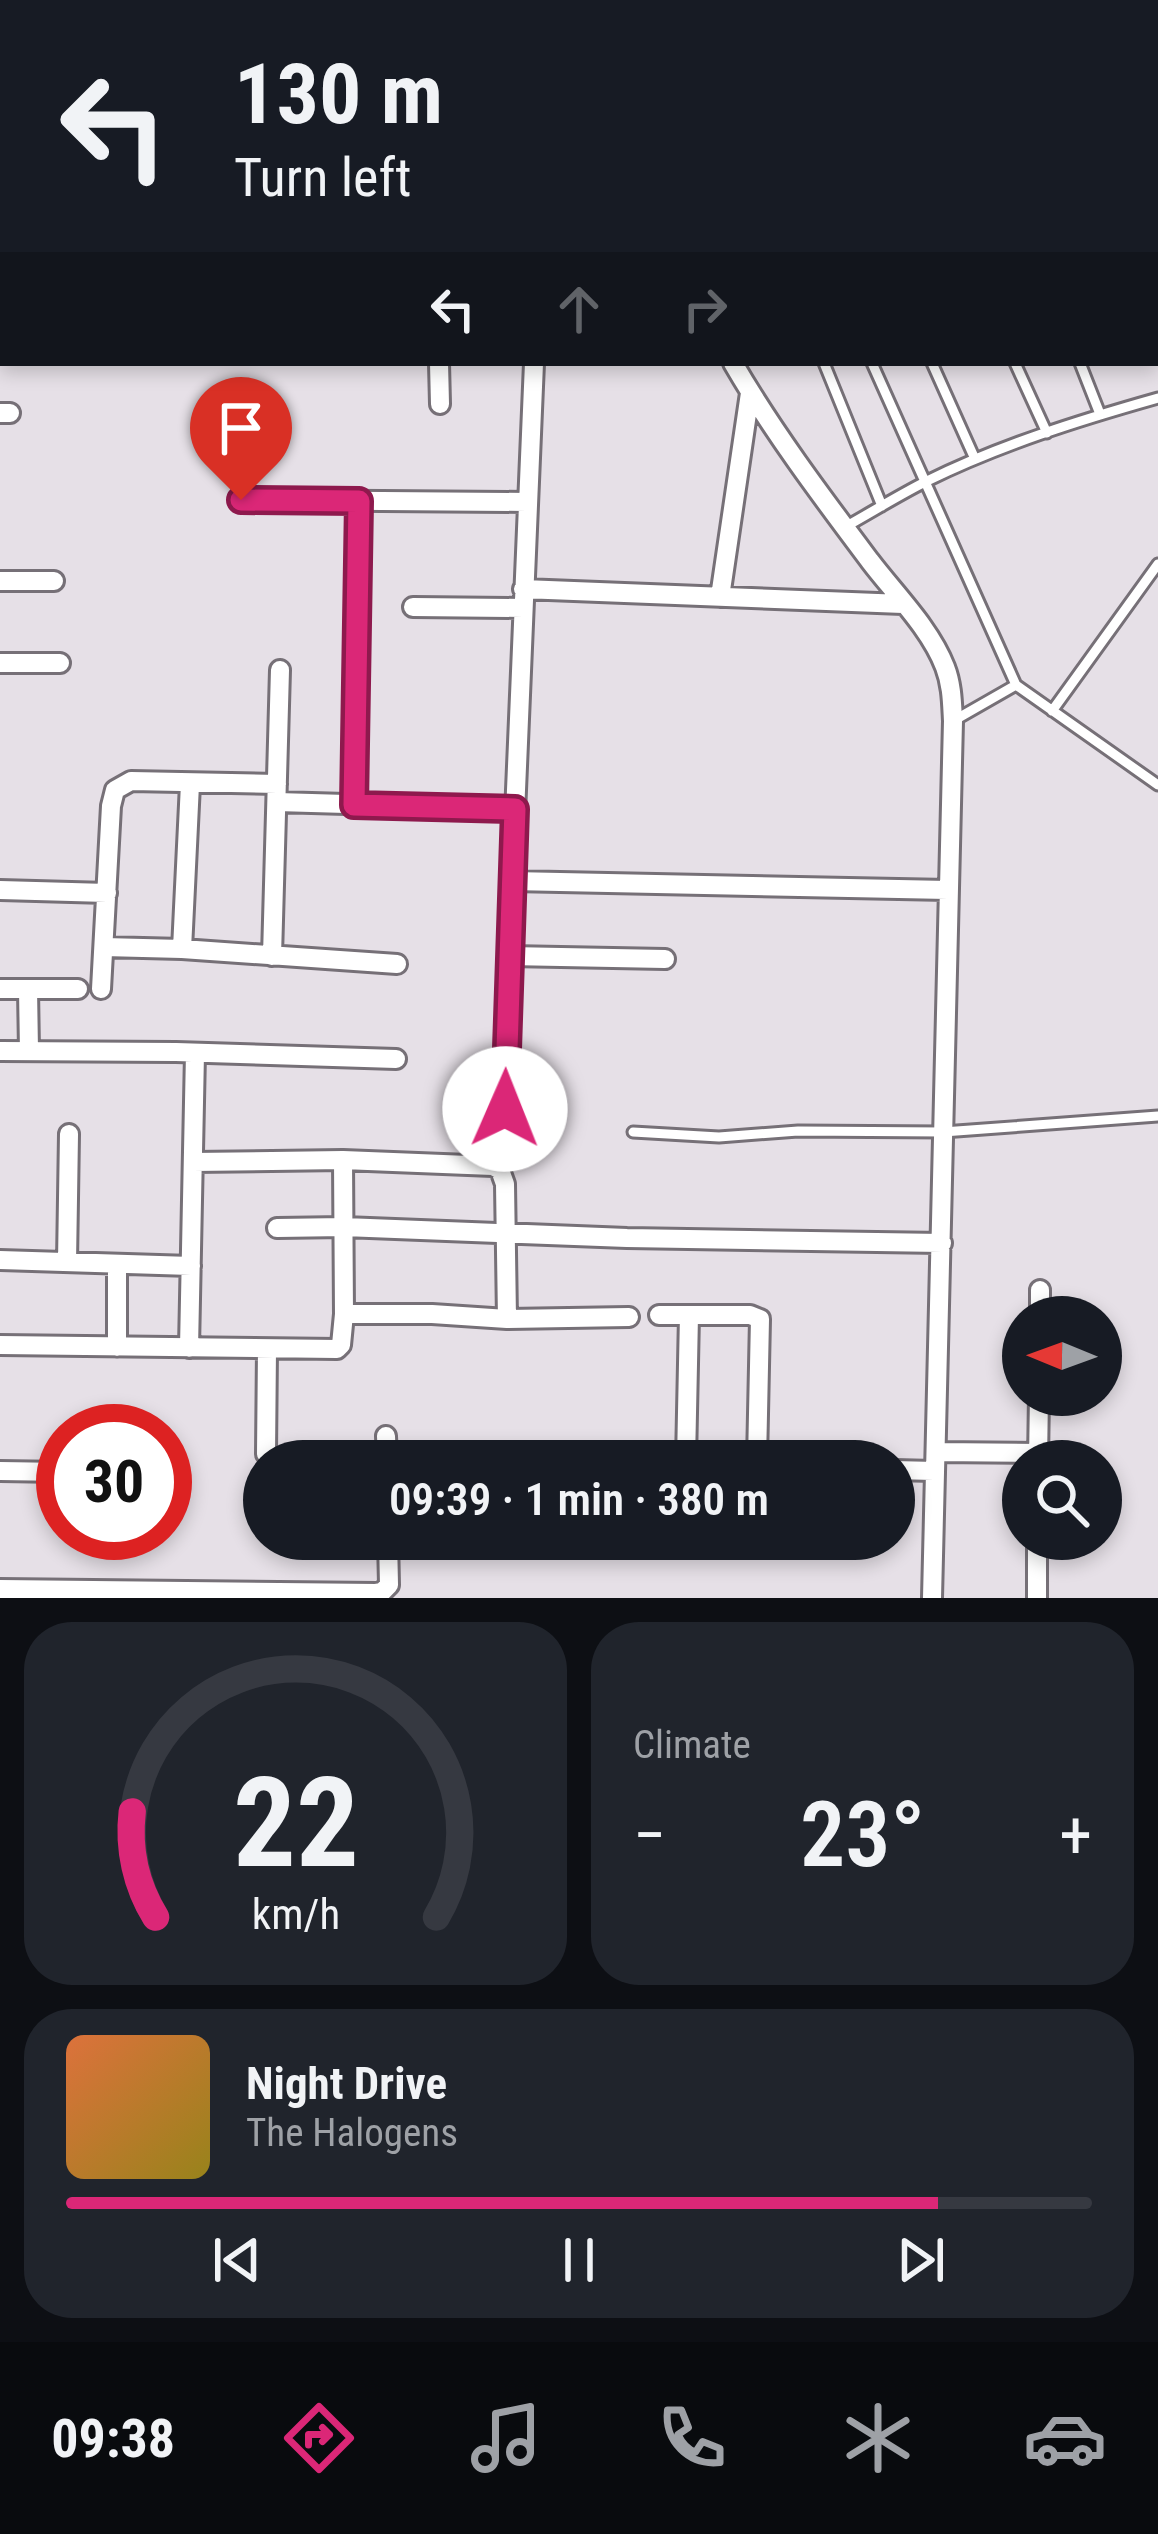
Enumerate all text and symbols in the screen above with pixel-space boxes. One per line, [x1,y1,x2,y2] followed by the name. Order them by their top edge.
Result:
[234,45,443,144] text: 130 m
[36,48,192,204] icon: left
[234,146,411,209] text: Turn left
[420,276,486,342] icon: left
[546,276,612,342] icon: ahead
[672,276,738,342] icon: right
[190,377,292,500] pin
[208,395,274,461] icon: arrive
[442,1046,568,1172] position arrow
[1002,1296,1122,1416] north arrow
[1002,1296,1122,1560] map controls
[36,1404,192,1560] speed limit sign: 30
[1002,1440,1122,1560] button: search
[389,1473,769,1526] text: 09:39 · 1 min · 380 m
[633,1722,751,1768] text: Climate
[232,1750,359,1896] text: 22
[800,1783,925,1888] text: 23°
[633,1797,666,1874] text: −
[1059,1797,1092,1874] text: +
[251,1888,340,1938] text: km/h
[246,2057,447,2110] text: Night Drive
[246,2110,458,2156] text: The Halogens
[204,2227,270,2293] icon: previous
[546,2227,612,2293] icon: pause
[888,2227,954,2293] icon: next
[277,2396,361,2480] icon: directions
[464,2396,548,2480] icon: music
[650,2396,734,2480] icon: phone
[836,2396,920,2480] icon: climate
[1023,2396,1107,2480] icon: car
[51,2407,175,2470] text: 09:38

